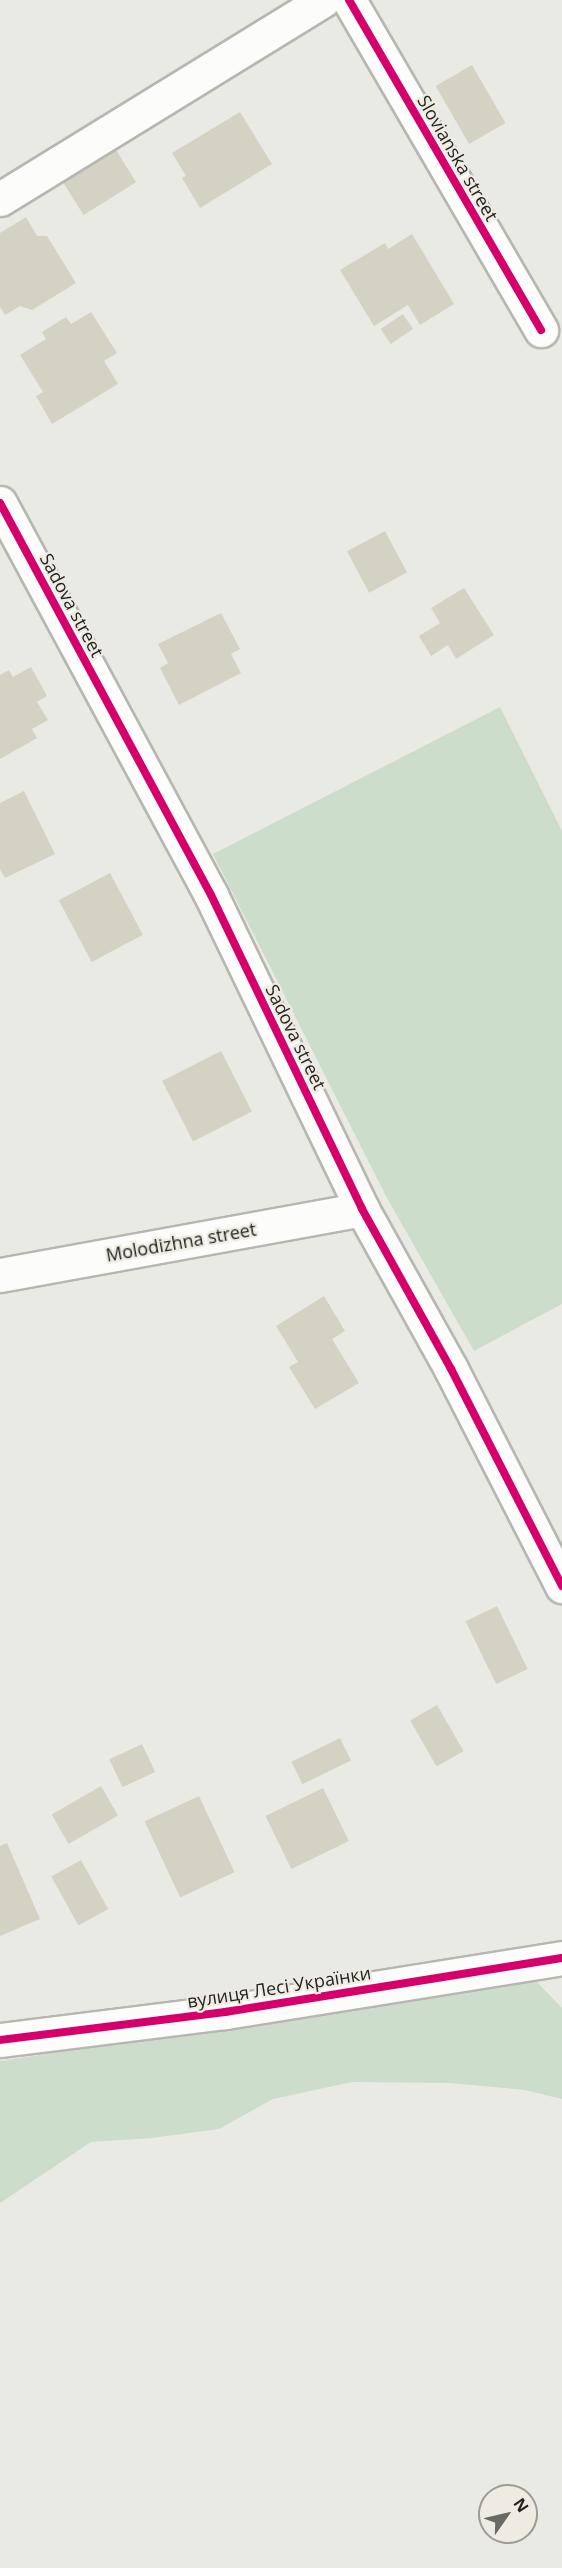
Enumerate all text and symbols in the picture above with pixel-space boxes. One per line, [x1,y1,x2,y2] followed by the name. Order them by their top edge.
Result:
[413,91,503,225] street label: Slovianska street
[36,549,108,661] street label: Sadova street
[261,981,331,1093] street label: Sadova street
[104,1218,258,1266] street label: Molodizhna street
[186,1962,372,2012] street label: вулиця Лесі Українки
[478,2484,538,2544] north arrow
[509,2494,534,2517] text: N

